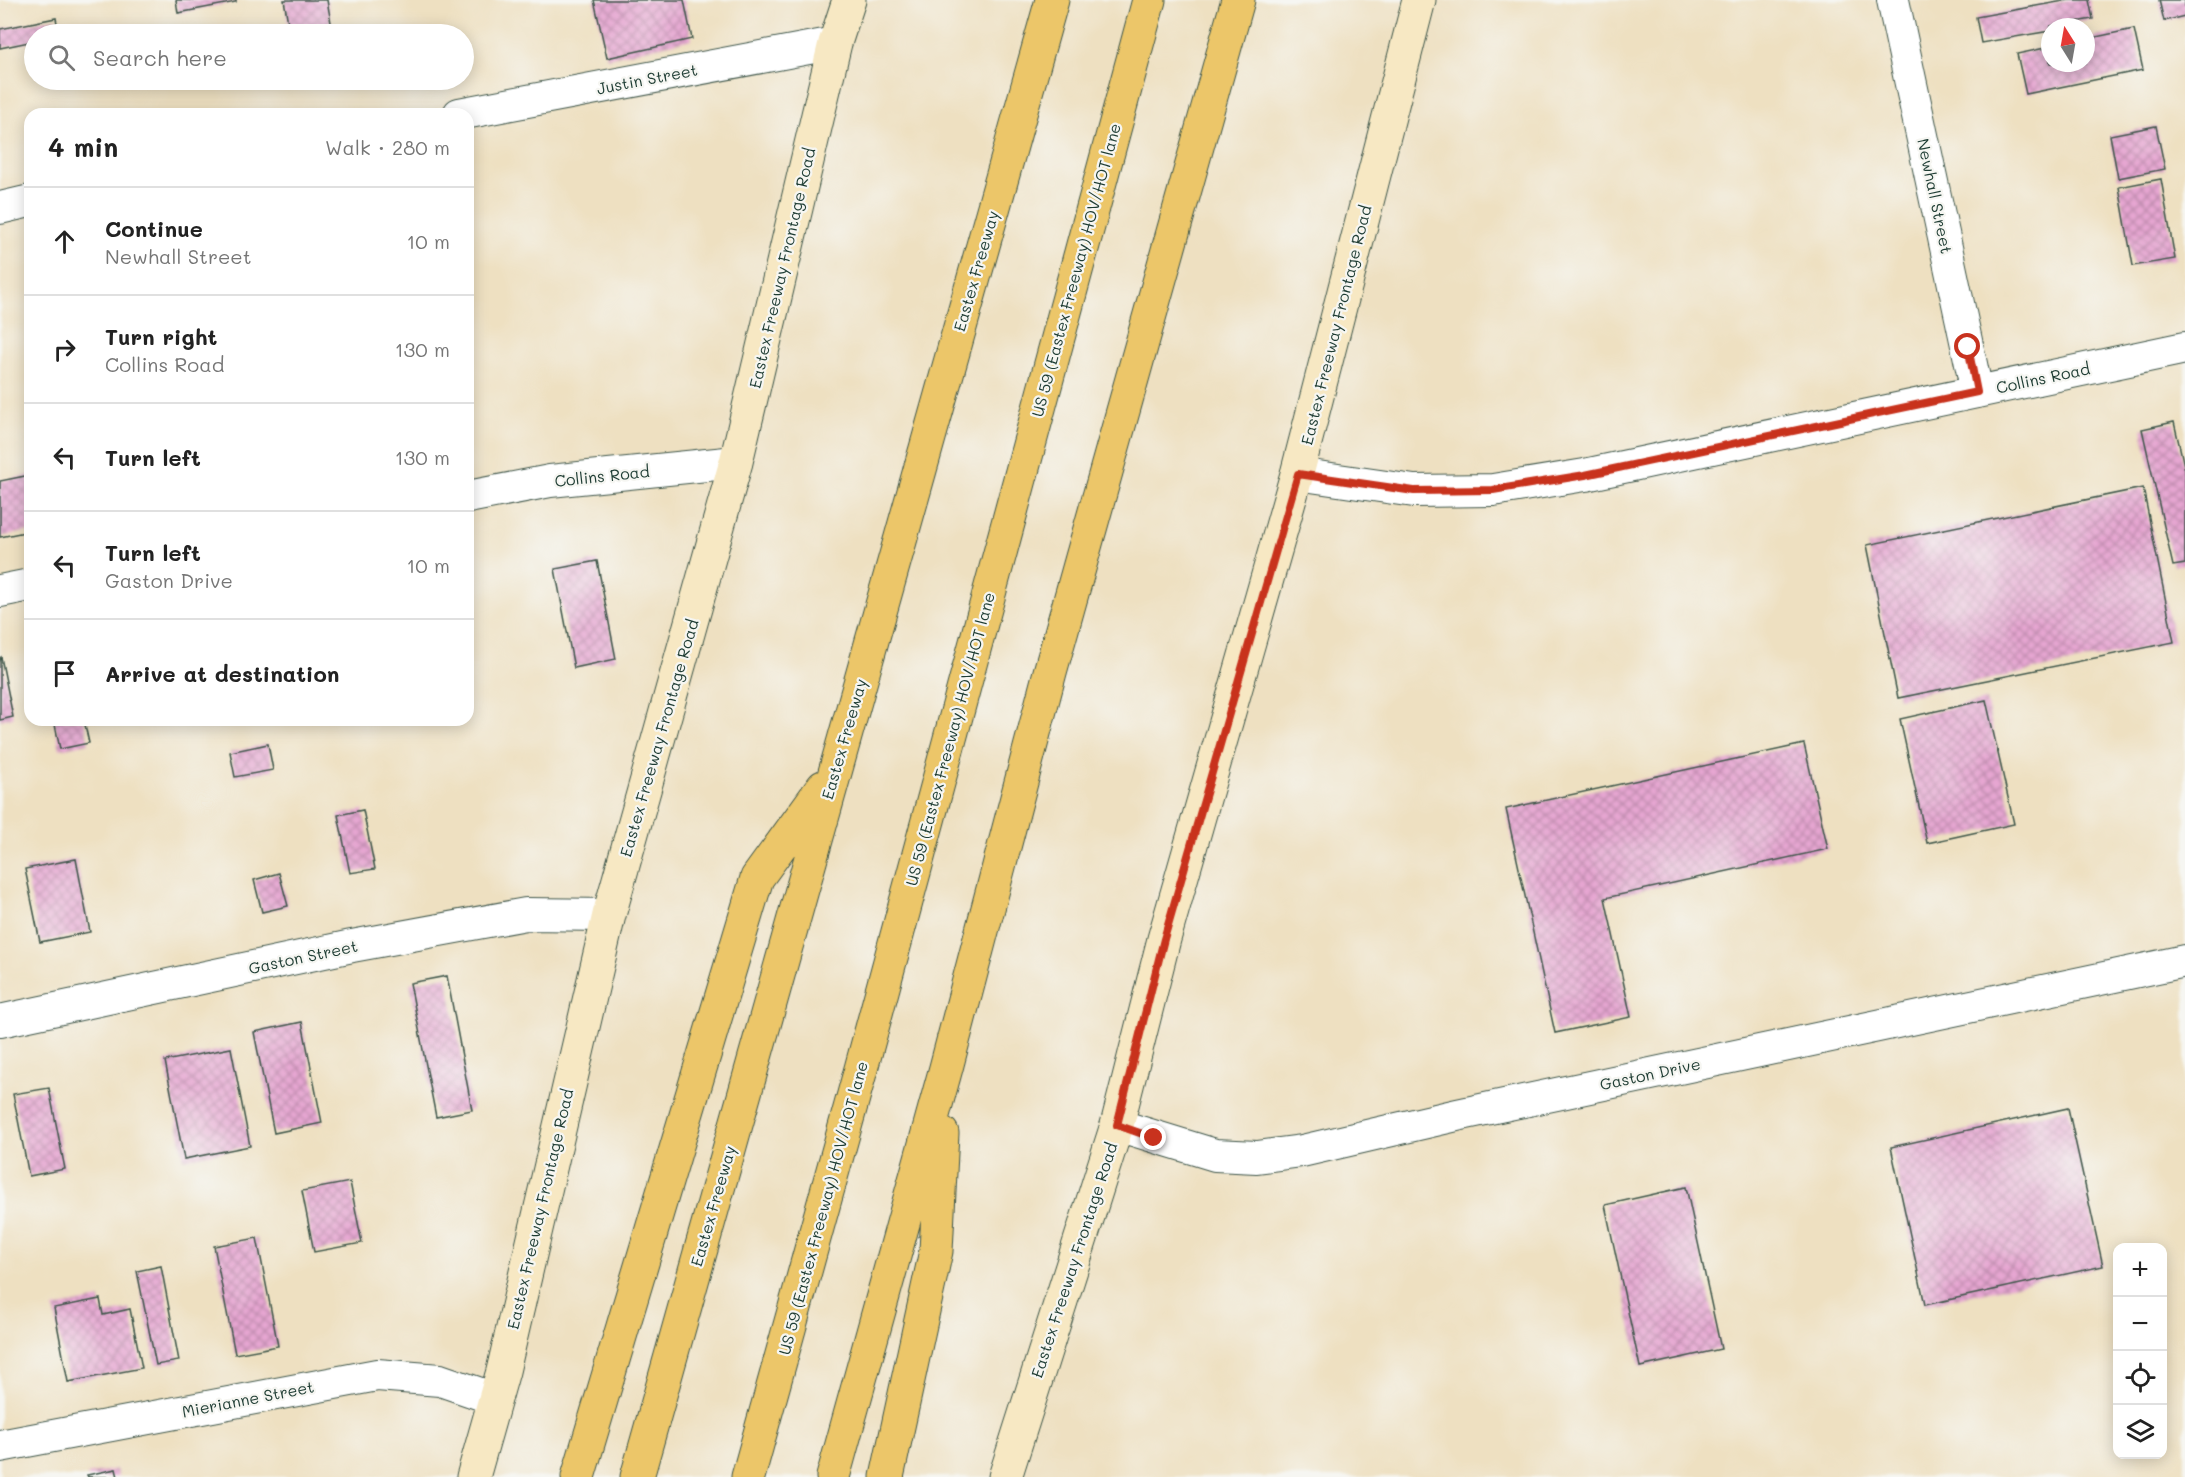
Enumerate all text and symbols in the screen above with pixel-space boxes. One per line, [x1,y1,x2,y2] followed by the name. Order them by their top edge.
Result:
[2041,18,2095,72] north arrow
[24,24,474,90] search box
[45,41,78,74] icon: search
[93,43,227,72] text: Search here
[595,58,699,99] street label: Justin Street
[1026,121,1125,419] street label: US 59 (Eastex Freeway) HOV/HOT lane
[48,130,118,164] text: 4 min
[325,134,450,160] text: Walk · 280 m
[1913,136,1958,255] street label: Newhall Street
[744,146,819,390] street label: Eastex Freeway Frontage Road
[1296,203,1375,447] street label: Eastex Freeway Frontage Road
[948,208,1003,334] street label: Eastex Freeway
[105,214,203,243] text: Continue
[48,225,81,258] icon: ahead
[406,228,450,254] text: 10 m
[105,243,252,269] text: Newhall Street
[105,322,217,351] text: Turn right
[48,333,81,366] icon: right
[1954,333,1980,359] route start
[395,336,450,362] text: 130 m
[105,351,224,377] text: Collins Road
[1994,357,2092,398] street label: Collins Road
[48,441,81,474] icon: left
[105,443,201,472] text: Turn left
[395,444,450,470] text: 130 m
[553,460,651,491] street label: Collins Road
[105,538,201,567] text: Turn left
[48,549,81,582] icon: left
[406,552,450,578] text: 10 m
[105,567,233,593] text: Gaston Drive
[900,590,999,888] street label: US 59 (Eastex Freeway) HOV/HOT lane
[614,617,703,859] street label: Eastex Freeway Frontage Road
[48,657,81,690] icon: arrive
[105,659,340,688] text: Arrive at destination
[816,676,871,802] street label: Eastex Freeway
[246,935,359,978] street label: Gaston Street
[1598,1053,1702,1094] street label: Gaston Drive
[773,1059,872,1357] street label: US 59 (Eastex Freeway) HOV/HOT lane
[502,1087,577,1331] street label: Eastex Freeway Frontage Road
[1140,1124,1166,1150] route end
[1025,1139,1122,1380] street label: Eastex Freeway Frontage Road
[685,1143,740,1269] street label: Eastex Freeway
[2113,1243,2167,1459] map controls
[2113,1243,2167,1297] button: +
[2113,1297,2167,1351] button: −
[2113,1351,2167,1405] button: locate
[180,1375,316,1422] street label: Mierianne Street
[2113,1405,2167,1459] button: layers

